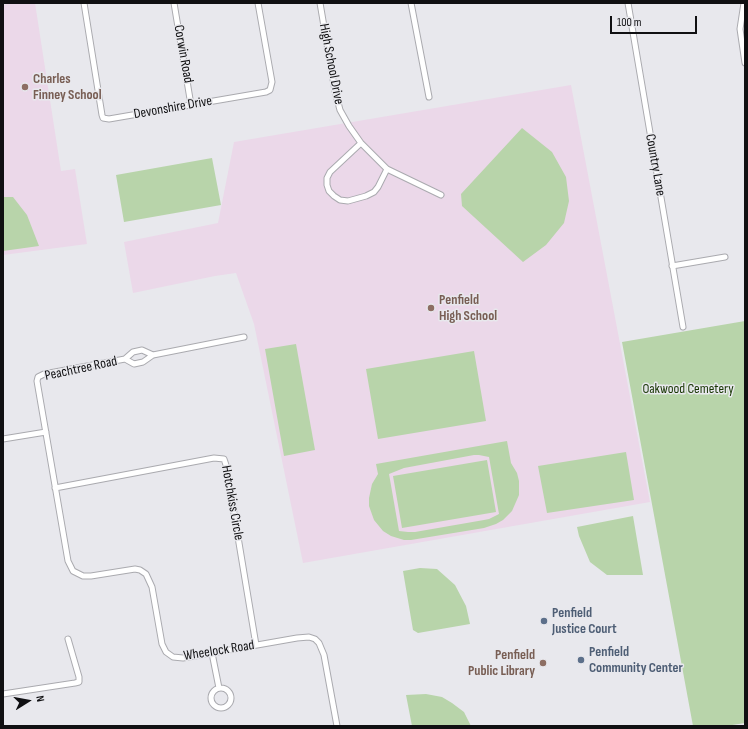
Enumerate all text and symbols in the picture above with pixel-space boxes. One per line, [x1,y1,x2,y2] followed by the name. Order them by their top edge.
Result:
[612,8,699,34] scale bar
[617,15,642,30] text: 100 m
[315,22,347,106] street label: High School Drive
[170,24,196,84] street label: Corwin Road
[33,71,102,104] place label: Charles Finney School
[20,82,30,92] marker: Charles Finney School
[133,93,213,123] street label: Devonshire Drive
[641,133,669,197] street label: Country Lane
[439,292,497,324] place label: Penfield High School
[426,303,436,313] marker: Penfield High School
[43,353,119,385] street label: Peachtree Road
[642,381,734,397] park label: Oakwood Cemetery
[217,464,247,542] street label: Hotchkiss Circle
[552,605,617,638] place label: Penfield Justice Court
[539,616,549,626] marker: Penfield Justice Court
[182,637,256,665] street label: Wheelock Road
[589,644,683,676] place label: Penfield Community Center
[468,647,535,680] place label: Penfield Public Library
[576,655,586,665] marker: Penfield Community Center
[538,658,548,668] marker: Penfield Public Library
[8,681,48,721] north arrow
[33,694,47,703] text: N

